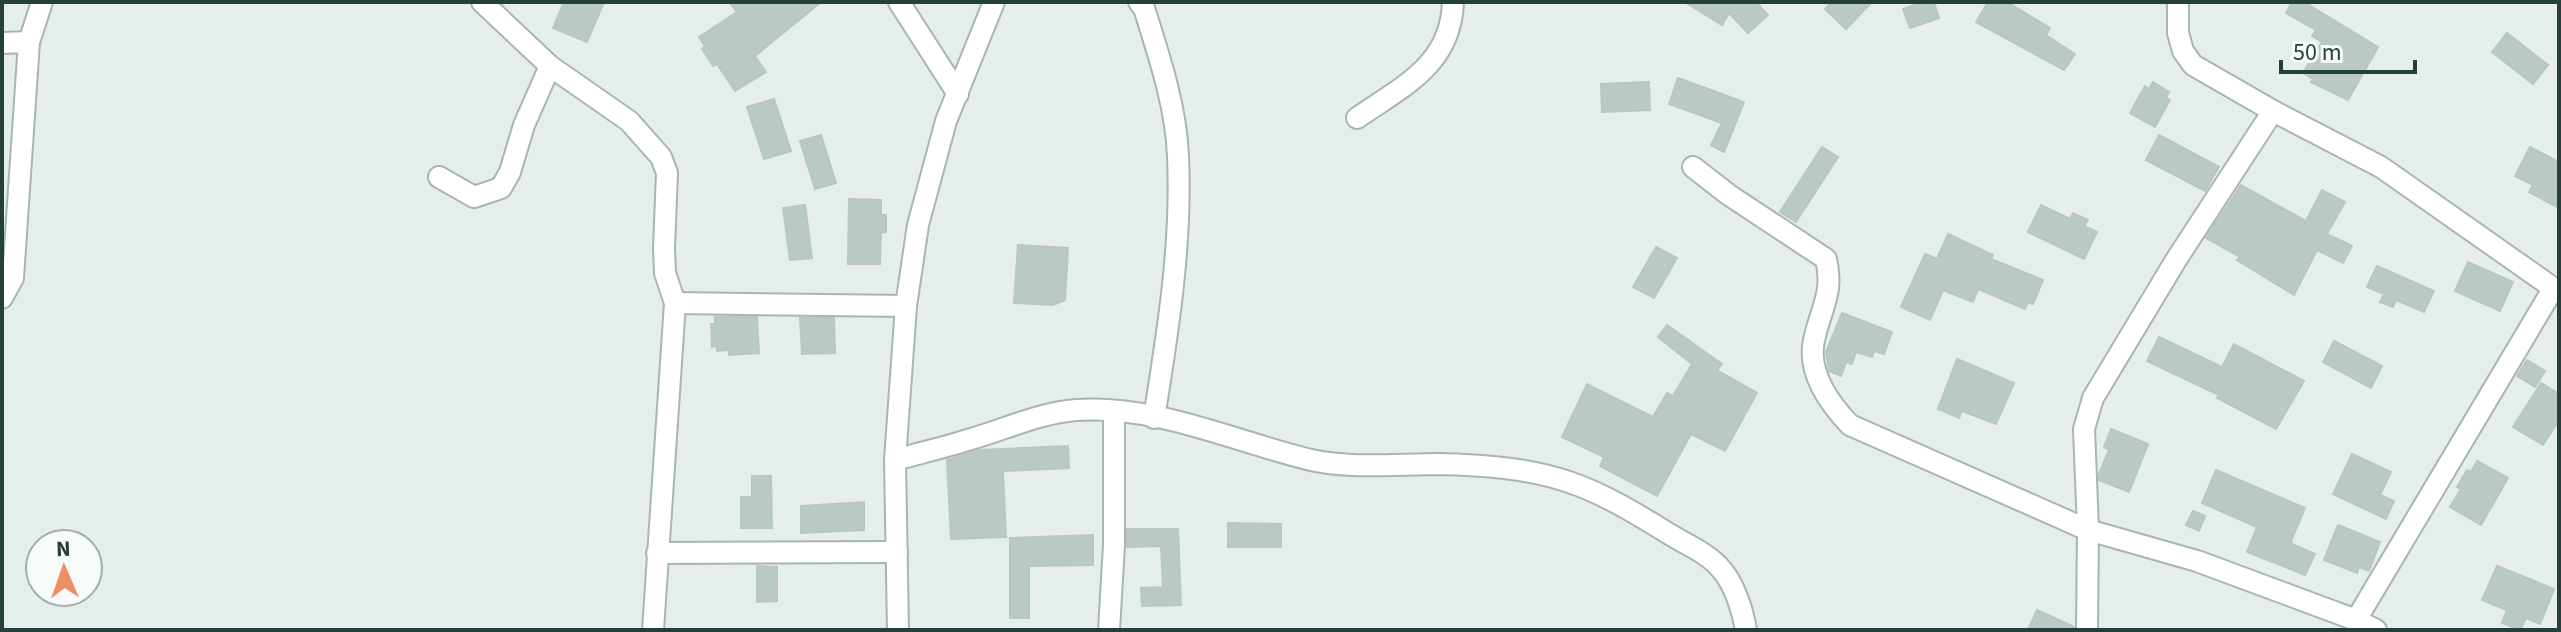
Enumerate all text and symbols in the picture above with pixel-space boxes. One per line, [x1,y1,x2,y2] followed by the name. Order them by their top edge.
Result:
[2281,24,2415,74] scale bar
[2293,35,2342,70] text: 50 m
[24,528,104,608] north arrow
[55,533,71,565] text: N

